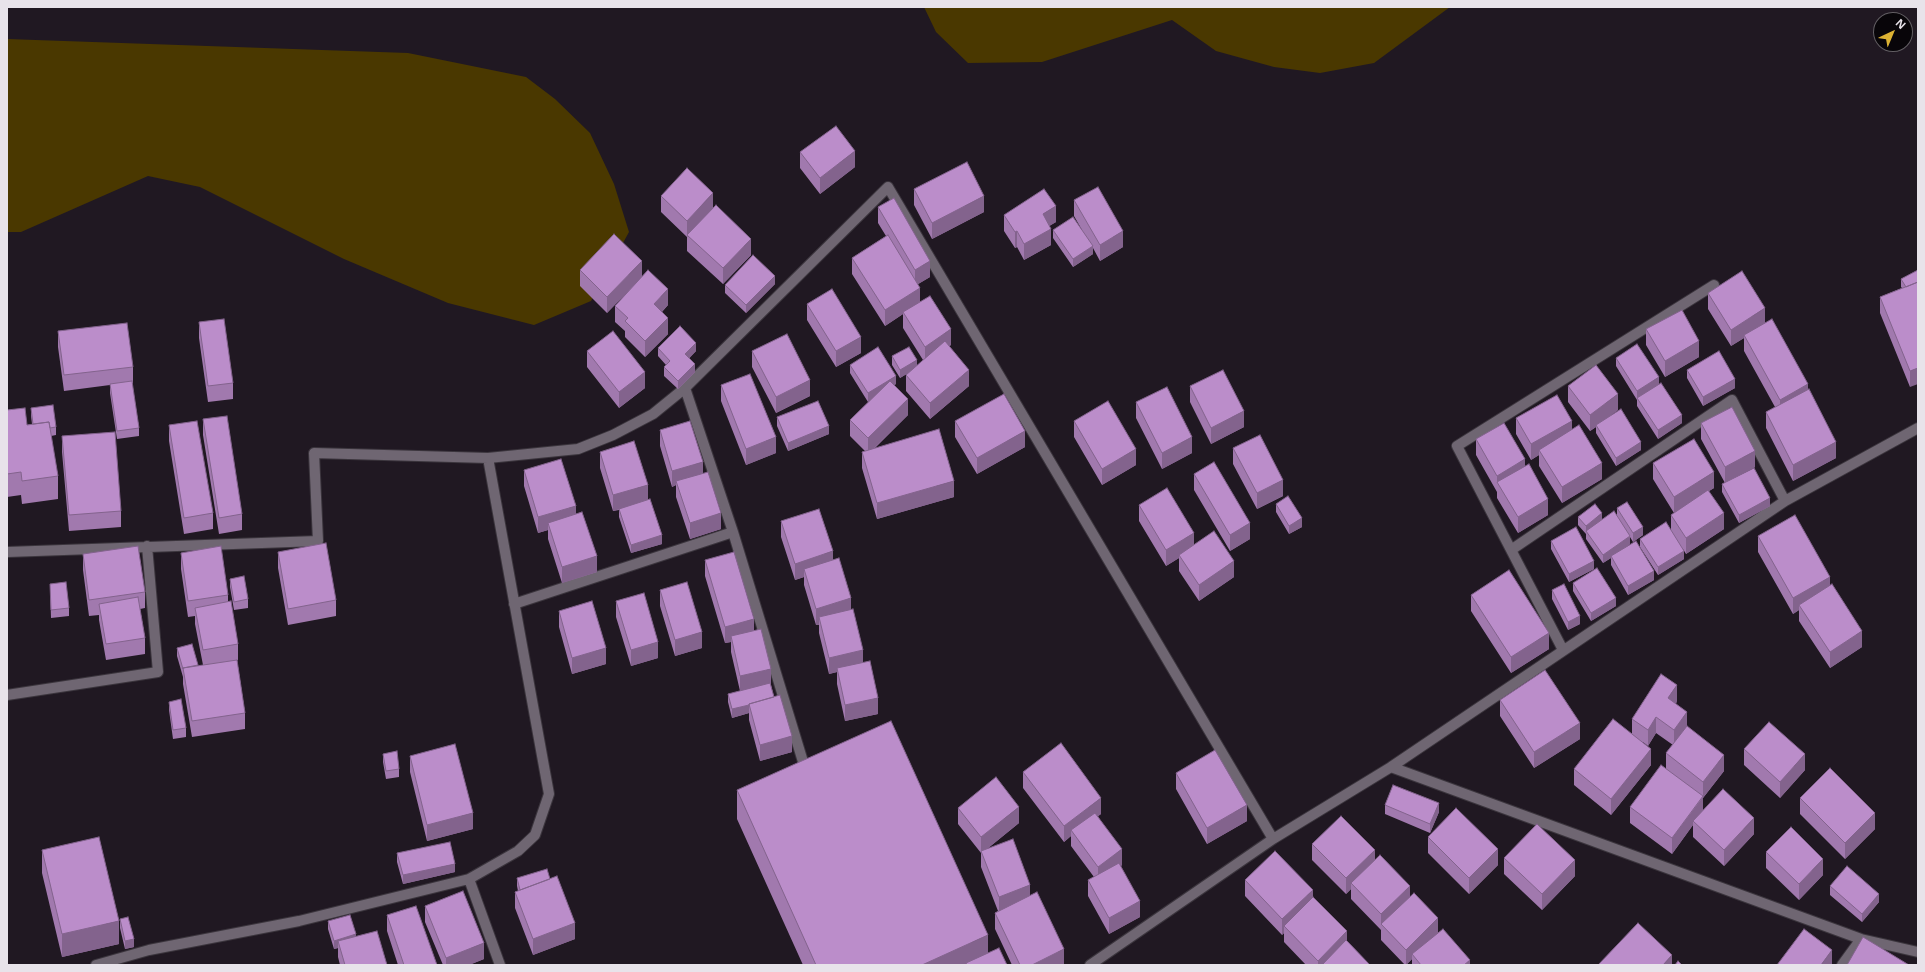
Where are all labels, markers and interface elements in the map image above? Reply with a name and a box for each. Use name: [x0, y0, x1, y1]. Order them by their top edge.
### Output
north arrow: [1873, 12, 1913, 52]
text: N: [1893, 15, 1909, 32]

